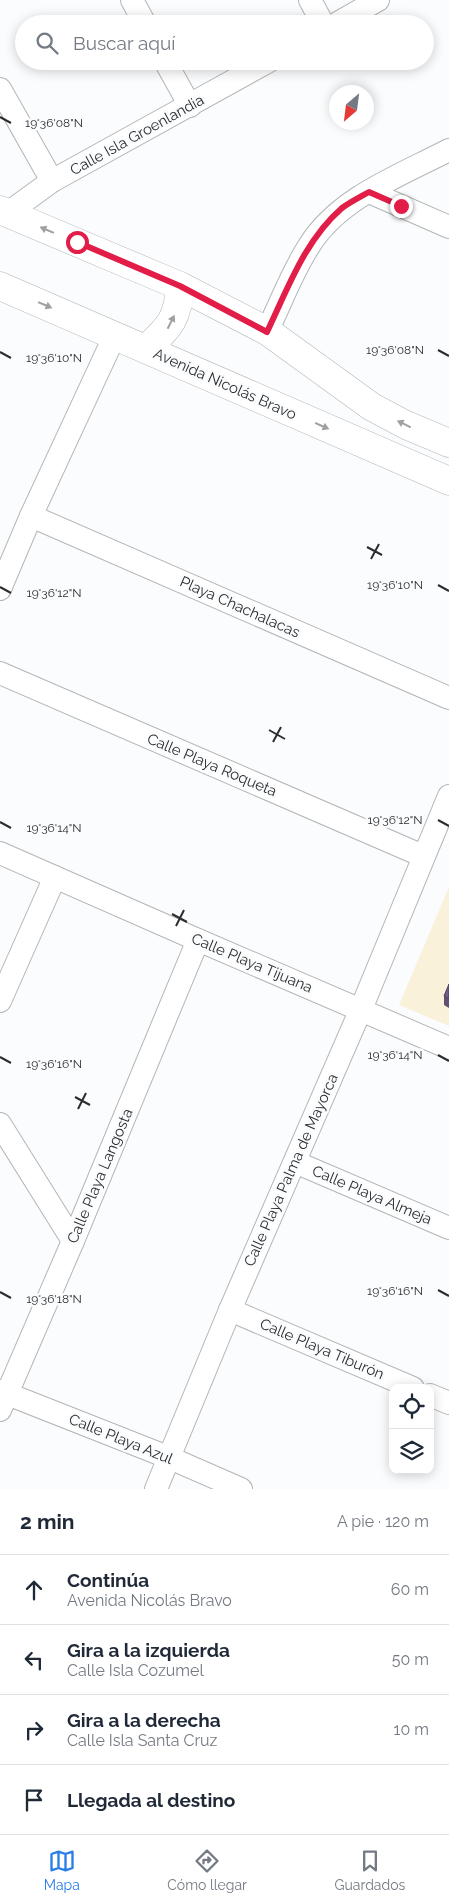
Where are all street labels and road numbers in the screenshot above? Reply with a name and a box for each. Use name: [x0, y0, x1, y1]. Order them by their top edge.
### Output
street label: Calle Isla Groenlandia: [67, 91, 207, 179]
street label: Avenida Nicolás Bravo: [151, 344, 299, 424]
street label: Playa Chachalacas: [177, 572, 303, 642]
street label: Calle Playa Roqueta: [144, 730, 280, 800]
street label: Calle Playa Tijuana: [189, 929, 315, 997]
street label: Calle Playa Palma de Mayorca: [240, 1071, 342, 1269]
street label: Calle Playa Langosta: [63, 1106, 137, 1246]
street label: Calle Playa Almeja: [309, 1162, 435, 1228]
street label: Calle Playa Tiburón: [257, 1315, 387, 1383]
street label: Calle Playa Azul: [66, 1410, 176, 1468]

